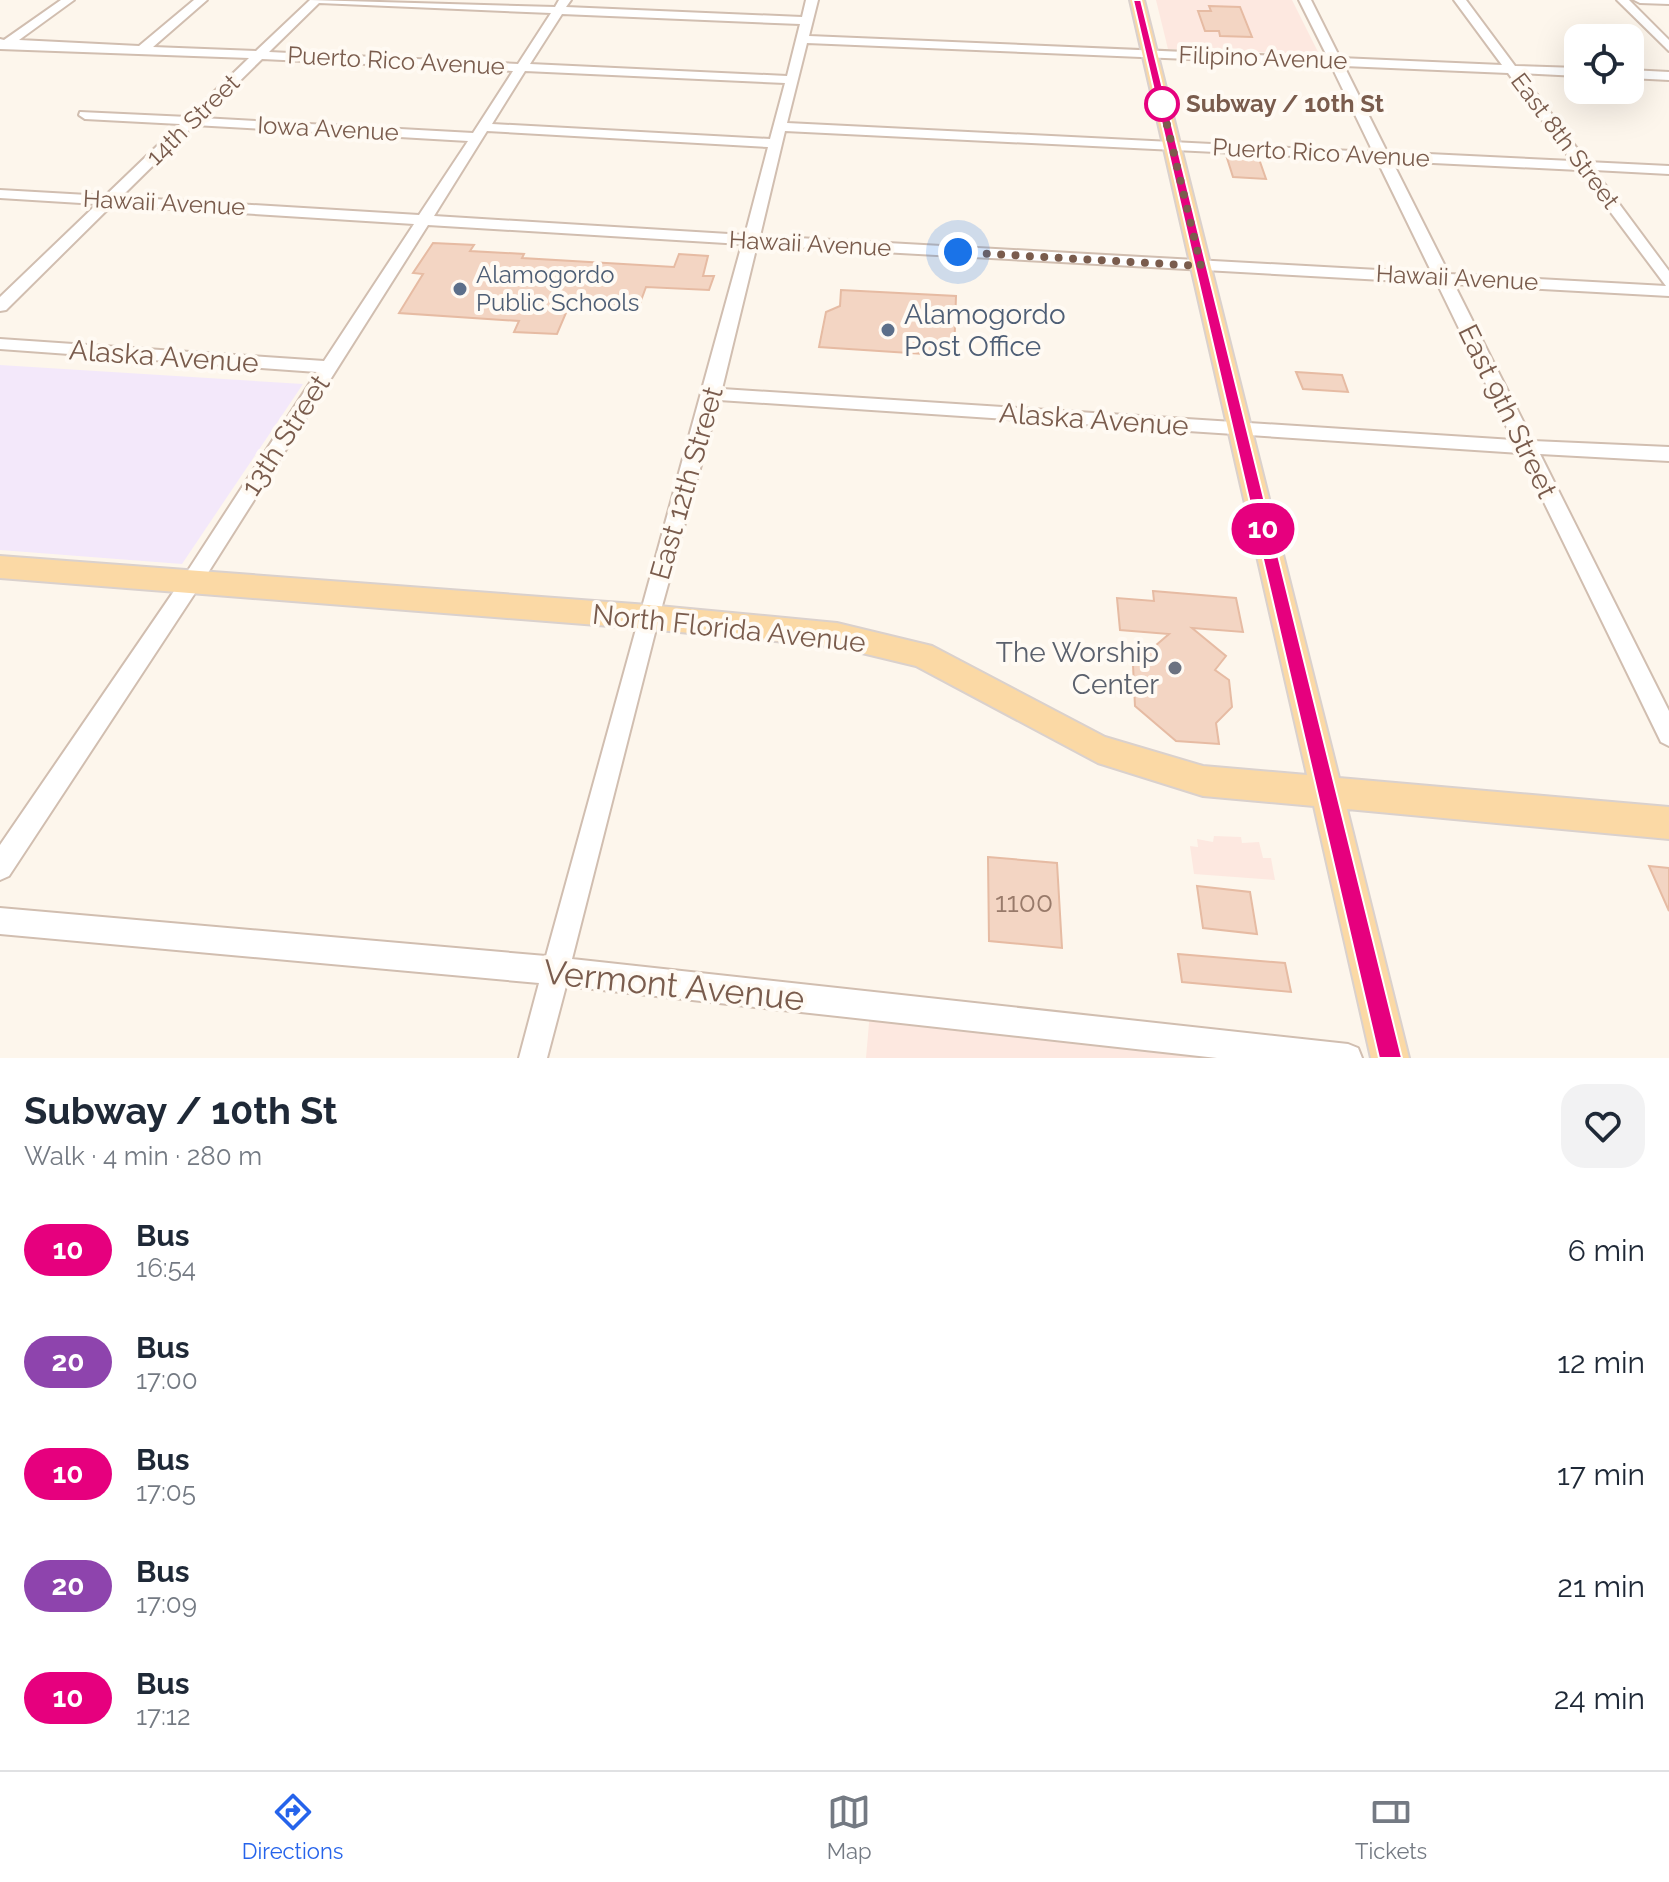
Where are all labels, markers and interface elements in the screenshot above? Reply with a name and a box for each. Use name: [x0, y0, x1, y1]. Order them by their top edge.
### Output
map controls: [1564, 24, 1644, 104]
button: locate: [1564, 24, 1644, 104]
street label: Puerto Rico Avenue: [287, 40, 505, 81]
street label: Filipino Avenue: [1178, 40, 1348, 75]
street label: East 8th Street: [1505, 67, 1626, 214]
street label: 14th Street: [140, 68, 245, 171]
marker: Subway / 10th St: [1145, 87, 1179, 121]
place label: Subway / 10th St: [1186, 89, 1384, 118]
street label: Iowa Avenue: [257, 110, 399, 147]
street label: Puerto Rico Avenue: [1212, 132, 1430, 173]
street label: Hawaii Avenue: [82, 184, 246, 221]
street label: Hawaii Avenue: [728, 225, 892, 262]
your location: [938, 232, 978, 272]
street label: Hawaii Avenue: [1375, 259, 1539, 296]
place label: Alamogordo Public Schools: [476, 260, 639, 317]
marker: Alamogordo Public Schools: [451, 280, 469, 298]
place label: Alamogordo Post Office: [904, 298, 1066, 363]
street label: East 9th Street: [1451, 319, 1564, 504]
marker: Alamogordo Post Office: [879, 321, 897, 339]
street label: Alaska Avenue: [68, 333, 260, 380]
street label: 13th Street: [234, 368, 337, 502]
street label: East 12th Street: [643, 382, 730, 583]
street label: Alaska Avenue: [998, 396, 1190, 443]
line badge: 10: [1227, 503, 1299, 555]
text: 10: [1247, 512, 1279, 545]
street label: North Florida Avenue: [591, 598, 867, 659]
place label: The Worship Center: [996, 636, 1159, 701]
marker: The Worship Center: [1166, 659, 1184, 677]
house number: 1100: [995, 886, 1053, 919]
street label: Vermont Avenue: [542, 951, 806, 1019]
button: heart: [1561, 1084, 1645, 1168]
text: Subway / 10th St: [24, 1088, 337, 1133]
text: Walk · 4 min · 280 m: [24, 1141, 262, 1171]
text: Bus: [136, 1218, 190, 1253]
text: 10: [52, 1233, 84, 1266]
text: 6 min: [1568, 1233, 1645, 1268]
text: 16:54: [136, 1253, 196, 1283]
text: Bus: [136, 1330, 190, 1365]
text: 20: [52, 1345, 84, 1378]
text: 12 min: [1557, 1345, 1645, 1380]
text: 17:00: [136, 1365, 198, 1395]
text: Bus: [136, 1442, 190, 1477]
text: 10: [52, 1457, 84, 1490]
text: 17 min: [1557, 1457, 1645, 1492]
text: 17:05: [136, 1477, 196, 1507]
text: Bus: [136, 1554, 190, 1589]
text: 20: [52, 1569, 84, 1602]
text: 21 min: [1557, 1569, 1645, 1604]
text: 17:09: [136, 1589, 197, 1619]
text: Bus: [136, 1666, 190, 1701]
text: 10: [52, 1681, 84, 1714]
text: 24 min: [1554, 1681, 1645, 1716]
text: 17:12: [136, 1701, 190, 1731]
tab: Directions: [242, 1790, 343, 1864]
tab: Map: [827, 1790, 872, 1864]
tab: Tickets: [1355, 1790, 1427, 1864]

